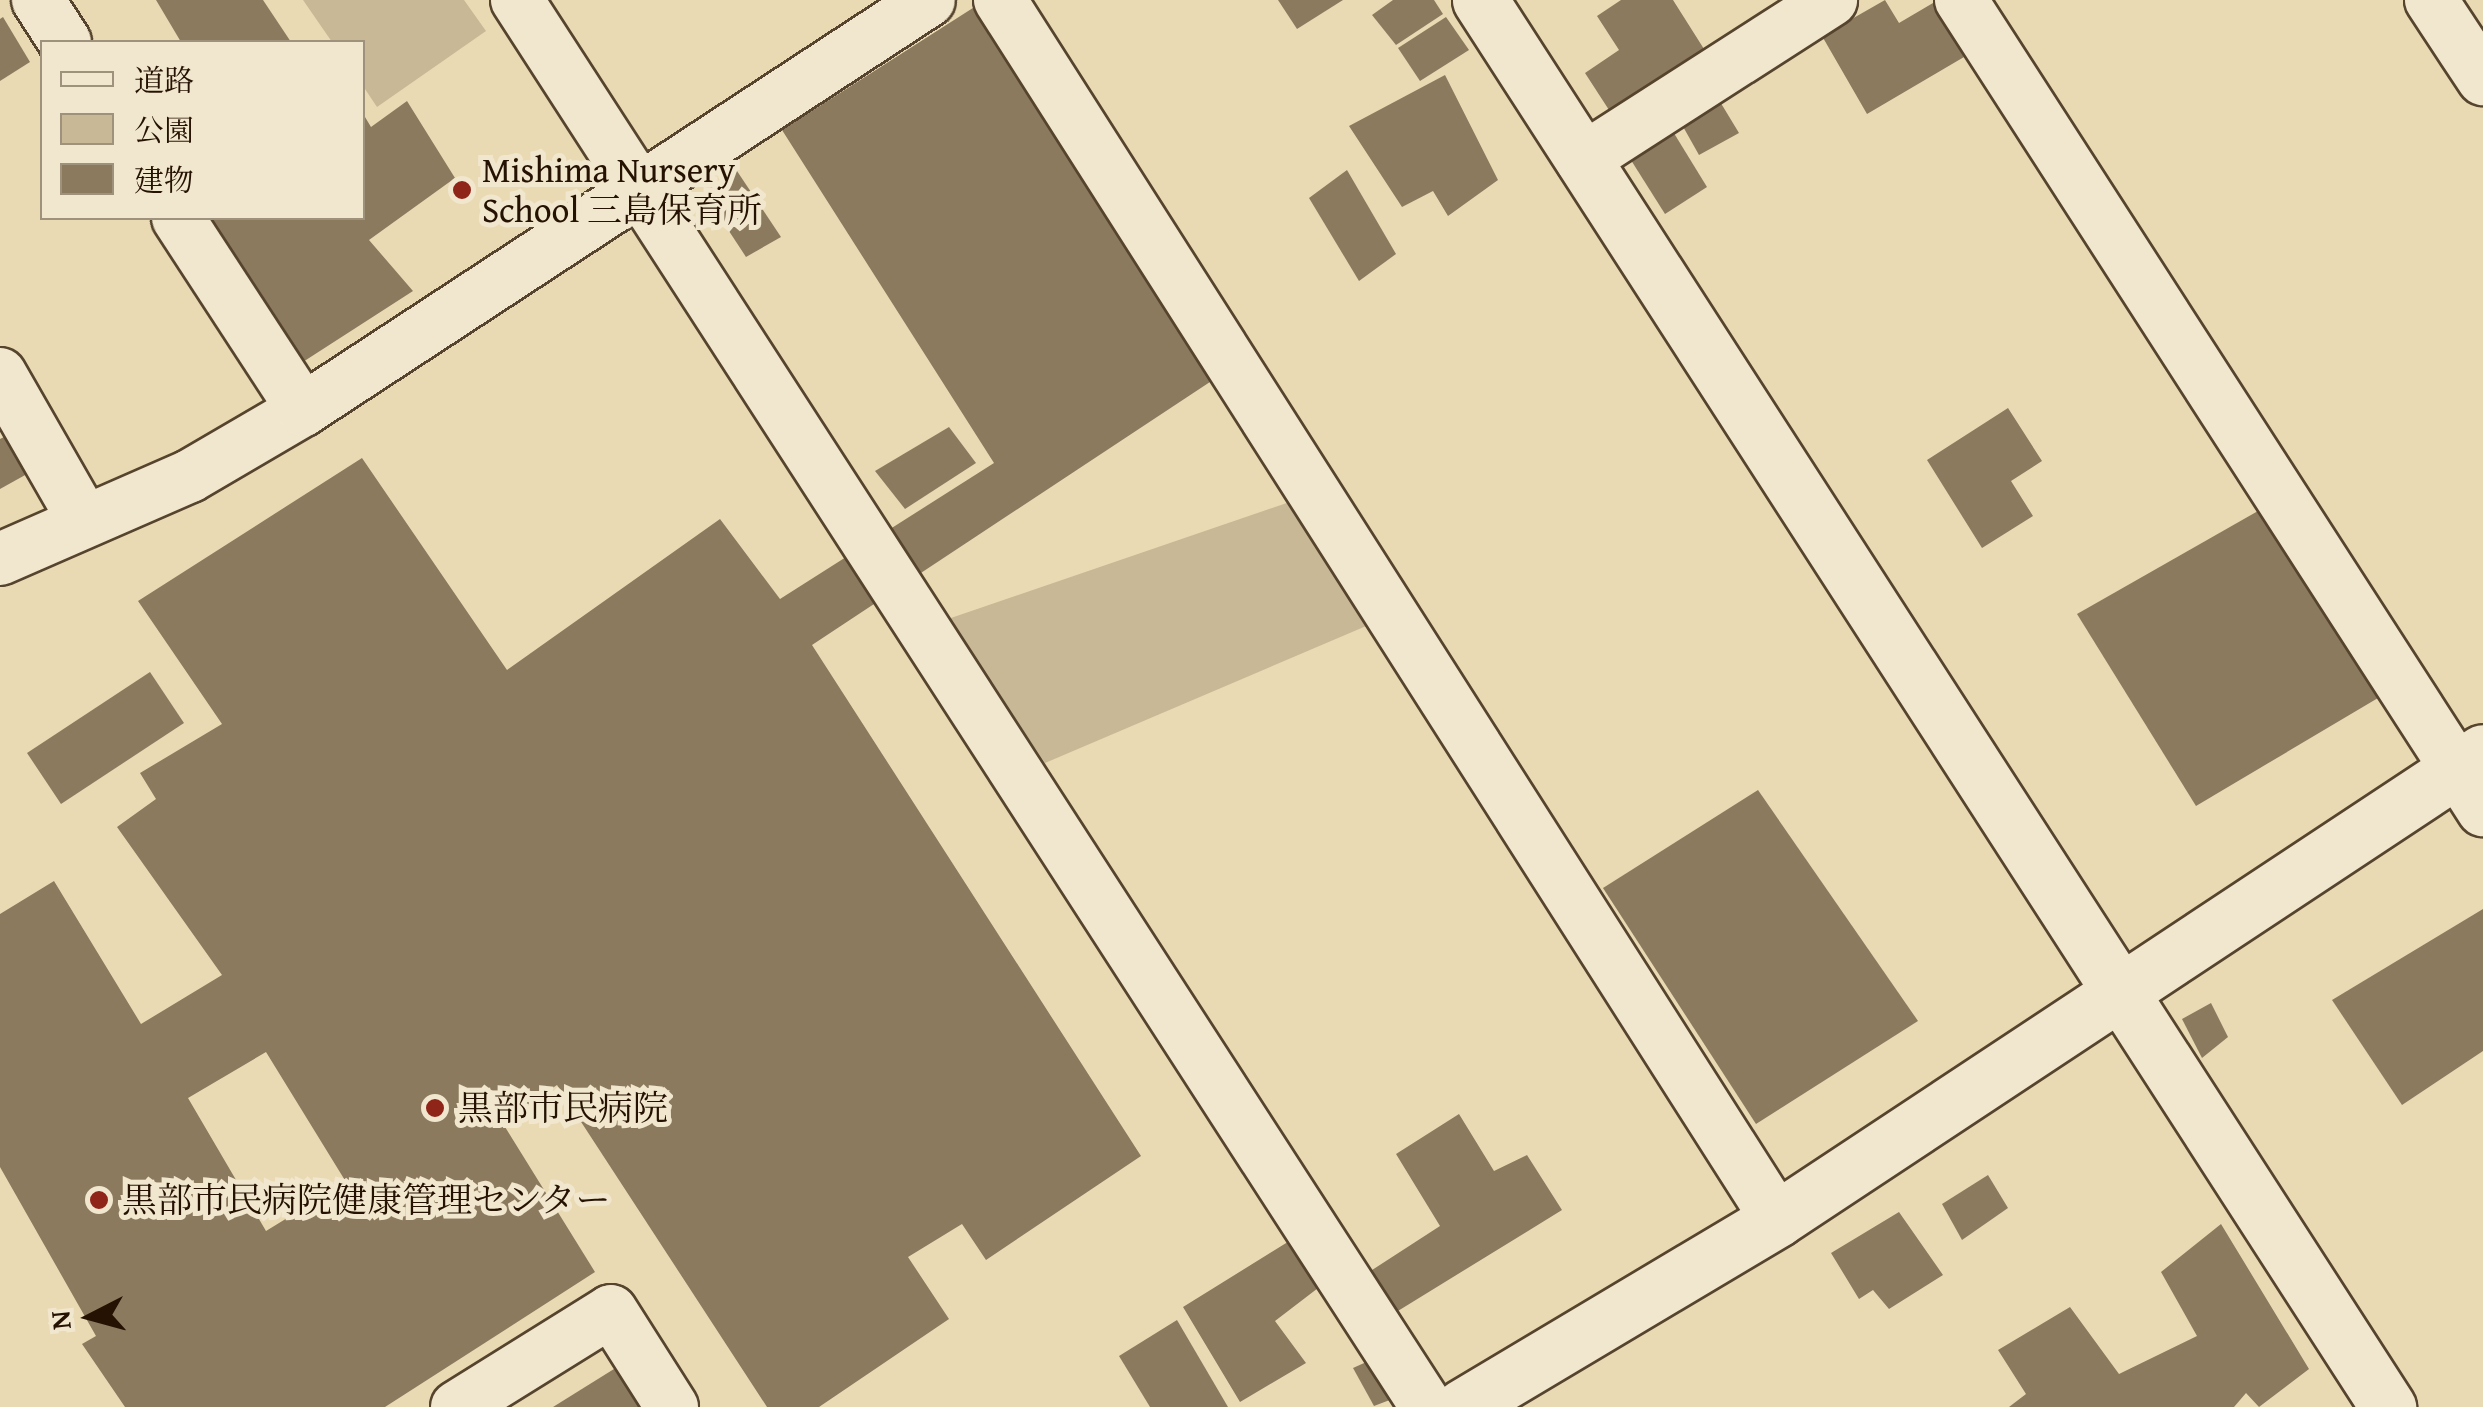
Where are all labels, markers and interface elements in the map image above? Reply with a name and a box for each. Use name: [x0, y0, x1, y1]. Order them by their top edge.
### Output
legend: [40, 40, 365, 220]
text: 道路: [134, 58, 194, 102]
text: 公園: [134, 108, 194, 152]
place label: Mishima Nursery School 三島保育所: [482, 149, 762, 231]
text: 建物: [134, 158, 194, 202]
marker: Mishima Nursery School 三島保育所: [451, 179, 473, 201]
place label: 黒部市民病院: [458, 1087, 668, 1129]
marker: 黒部市民病院: [422, 1095, 448, 1121]
place label: 黒部市民病院健康管理センター: [122, 1179, 612, 1221]
marker: 黒部市民病院健康管理センター: [86, 1187, 112, 1213]
north arrow: [40, 1267, 140, 1367]
text: N: [38, 1309, 81, 1332]

